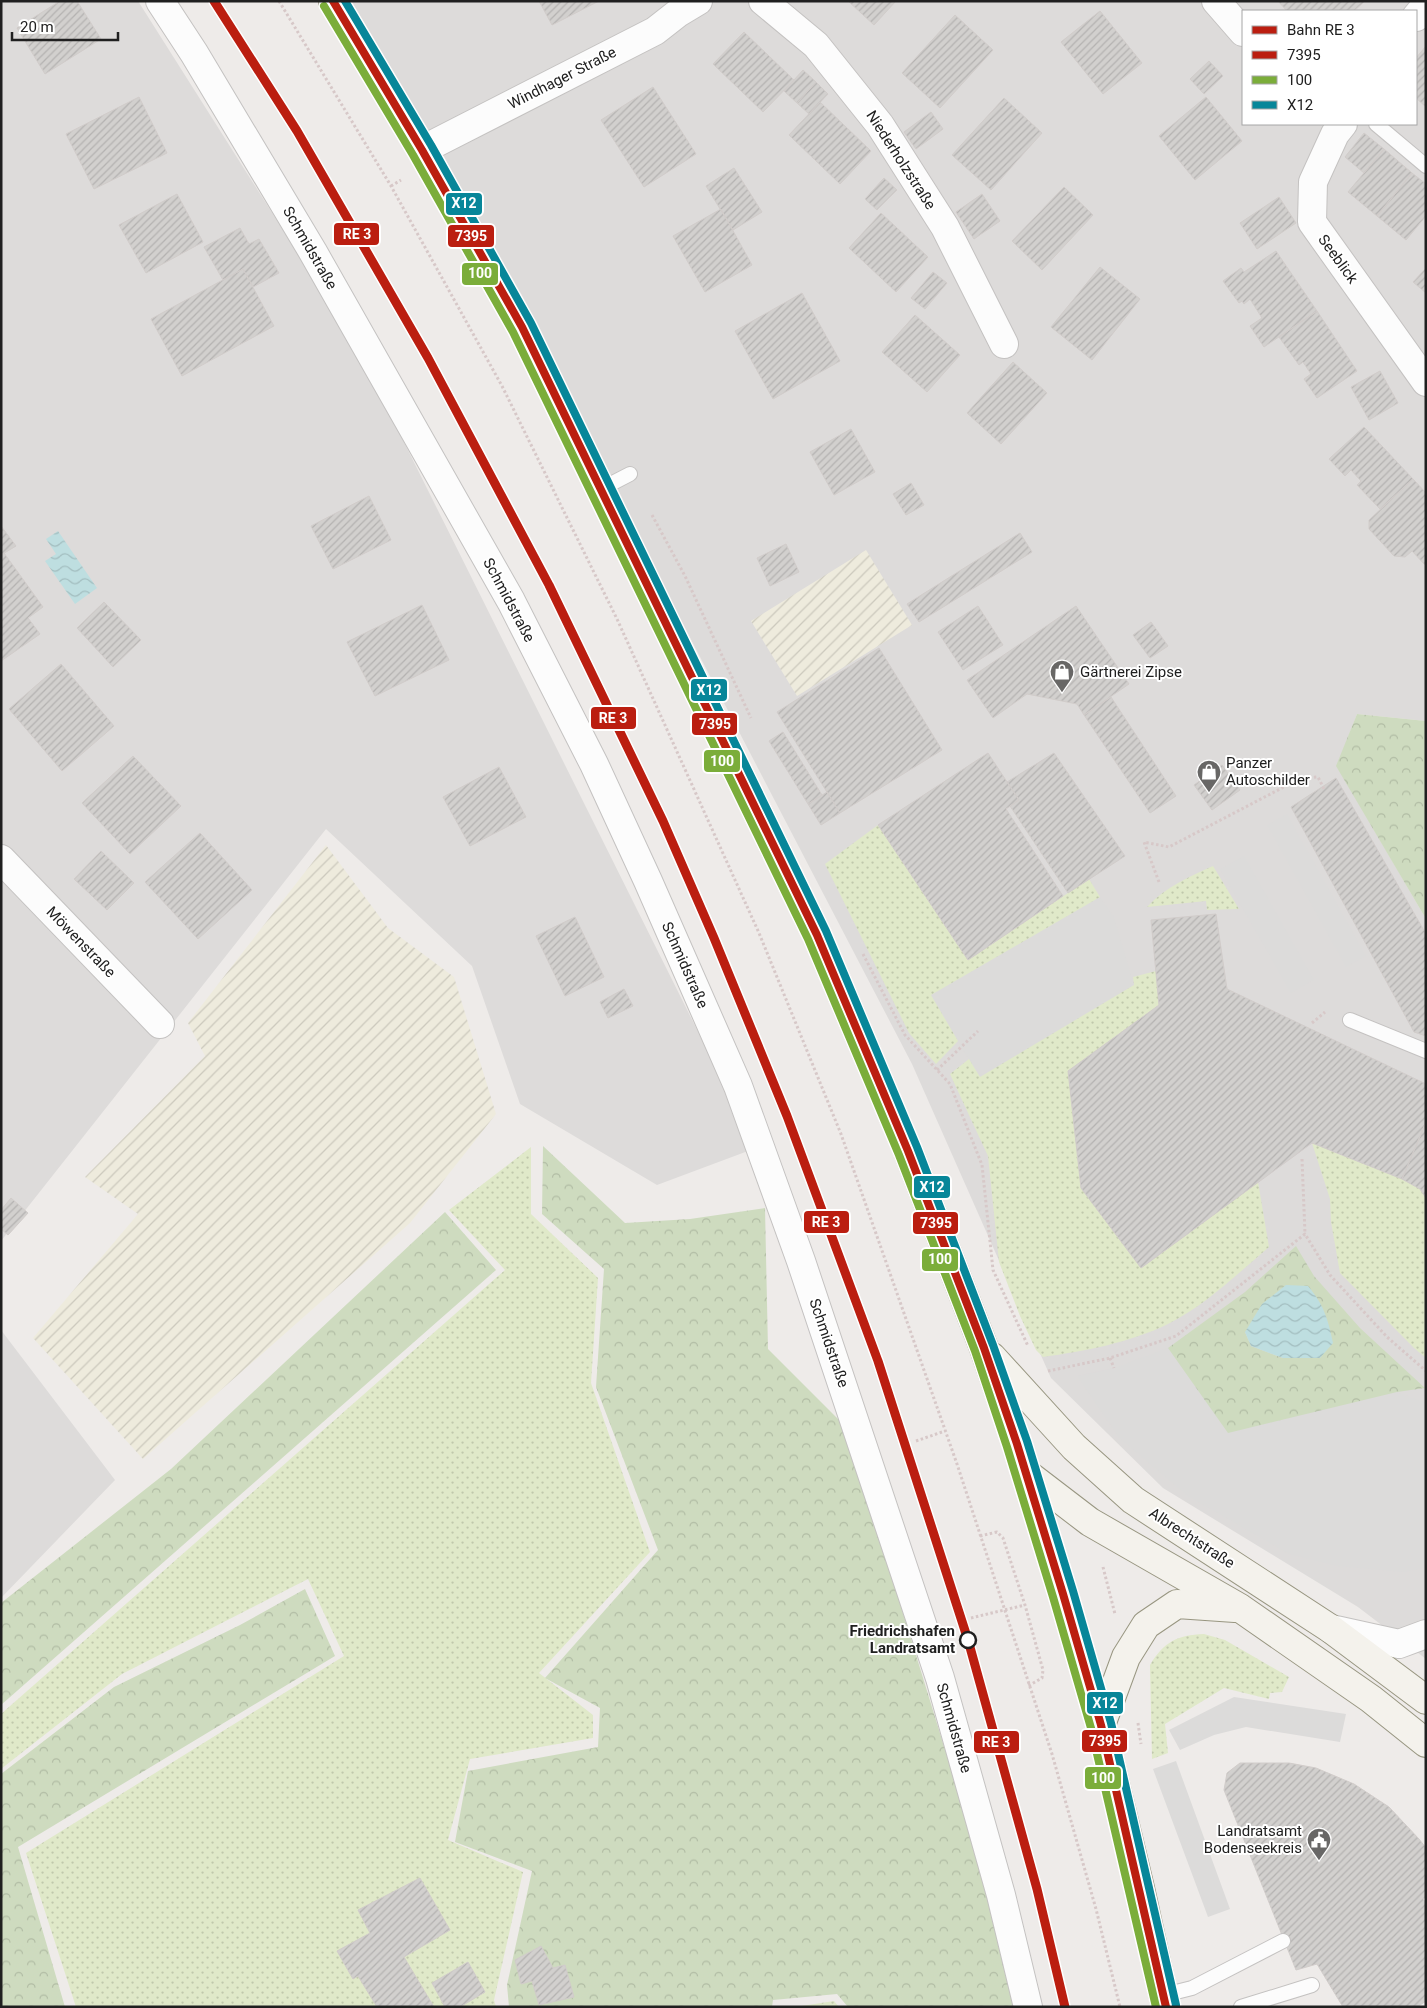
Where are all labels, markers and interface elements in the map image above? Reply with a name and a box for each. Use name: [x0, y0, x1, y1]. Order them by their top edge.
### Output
scale bar: [12, 10, 119, 42]
legend: [1242, 10, 1417, 125]
text: 20 m: [20, 18, 54, 36]
text: Bahn RE 3: [1287, 21, 1355, 39]
street label: Windhager Straße: [505, 43, 619, 113]
text: 7395: [1287, 46, 1321, 64]
text: 100: [1287, 71, 1312, 89]
text: X12: [1287, 96, 1313, 114]
street label: Niederholzstraße: [862, 107, 940, 213]
line badge: X12: [445, 192, 483, 216]
text: X12: [452, 195, 476, 211]
street label: Schmidstraße: [279, 203, 341, 293]
line badge: RE 3: [333, 222, 380, 246]
line badge: 7395: [447, 224, 495, 248]
text: RE 3: [343, 226, 371, 242]
text: 7395: [455, 228, 487, 244]
street label: Seeblick: [1314, 231, 1362, 287]
line badge: 100: [461, 262, 499, 286]
text: 100: [468, 265, 492, 281]
street label: Schmidstraße: [479, 555, 539, 645]
shop icon: Gärtnerei Zipse: [1049, 659, 1075, 693]
place label: Gärtnerei Zipse: [1080, 663, 1182, 681]
line badge: X12: [690, 678, 728, 702]
text: X12: [697, 682, 721, 698]
line badge: RE 3: [590, 706, 637, 730]
text: RE 3: [599, 710, 627, 726]
line badge: 7395: [691, 712, 738, 736]
text: 7395: [699, 716, 731, 732]
line badge: 100: [703, 749, 741, 773]
text: 100: [710, 753, 734, 769]
place label: Panzer Autoschilder: [1226, 754, 1310, 789]
shop icon: Panzer Autoschilder: [1196, 759, 1222, 793]
street label: Möwenstraße: [43, 903, 119, 981]
street label: Schmidstraße: [658, 919, 712, 1011]
line badge: X12: [913, 1175, 951, 1199]
text: X12: [920, 1179, 944, 1195]
line badge: RE 3: [803, 1210, 850, 1234]
line badge: 7395: [912, 1211, 959, 1235]
text: RE 3: [812, 1214, 840, 1230]
text: 7395: [920, 1215, 952, 1231]
line badge: 100: [921, 1248, 959, 1272]
text: 100: [928, 1251, 952, 1267]
street label: Schmidstraße: [805, 1296, 853, 1390]
street label: Albrechtstraße: [1146, 1504, 1238, 1572]
place label: Friedrichshafen Landratsamt: [849, 1622, 955, 1657]
marker: Friedrichshafen Landratsamt: [959, 1631, 977, 1649]
street label: Schmidstraße: [933, 1681, 975, 1775]
line badge: X12: [1086, 1691, 1124, 1715]
text: X12: [1093, 1695, 1117, 1711]
line badge: 7395: [1081, 1729, 1128, 1753]
line badge: RE 3: [973, 1730, 1020, 1754]
text: 7395: [1089, 1733, 1121, 1749]
text: RE 3: [982, 1734, 1010, 1750]
line badge: 100: [1084, 1766, 1122, 1790]
text: 100: [1091, 1770, 1115, 1786]
place label: Landratsamt Bodenseekreis: [1204, 1822, 1302, 1857]
public building icon: Landratsamt Bodenseekreis: [1306, 1827, 1332, 1861]

